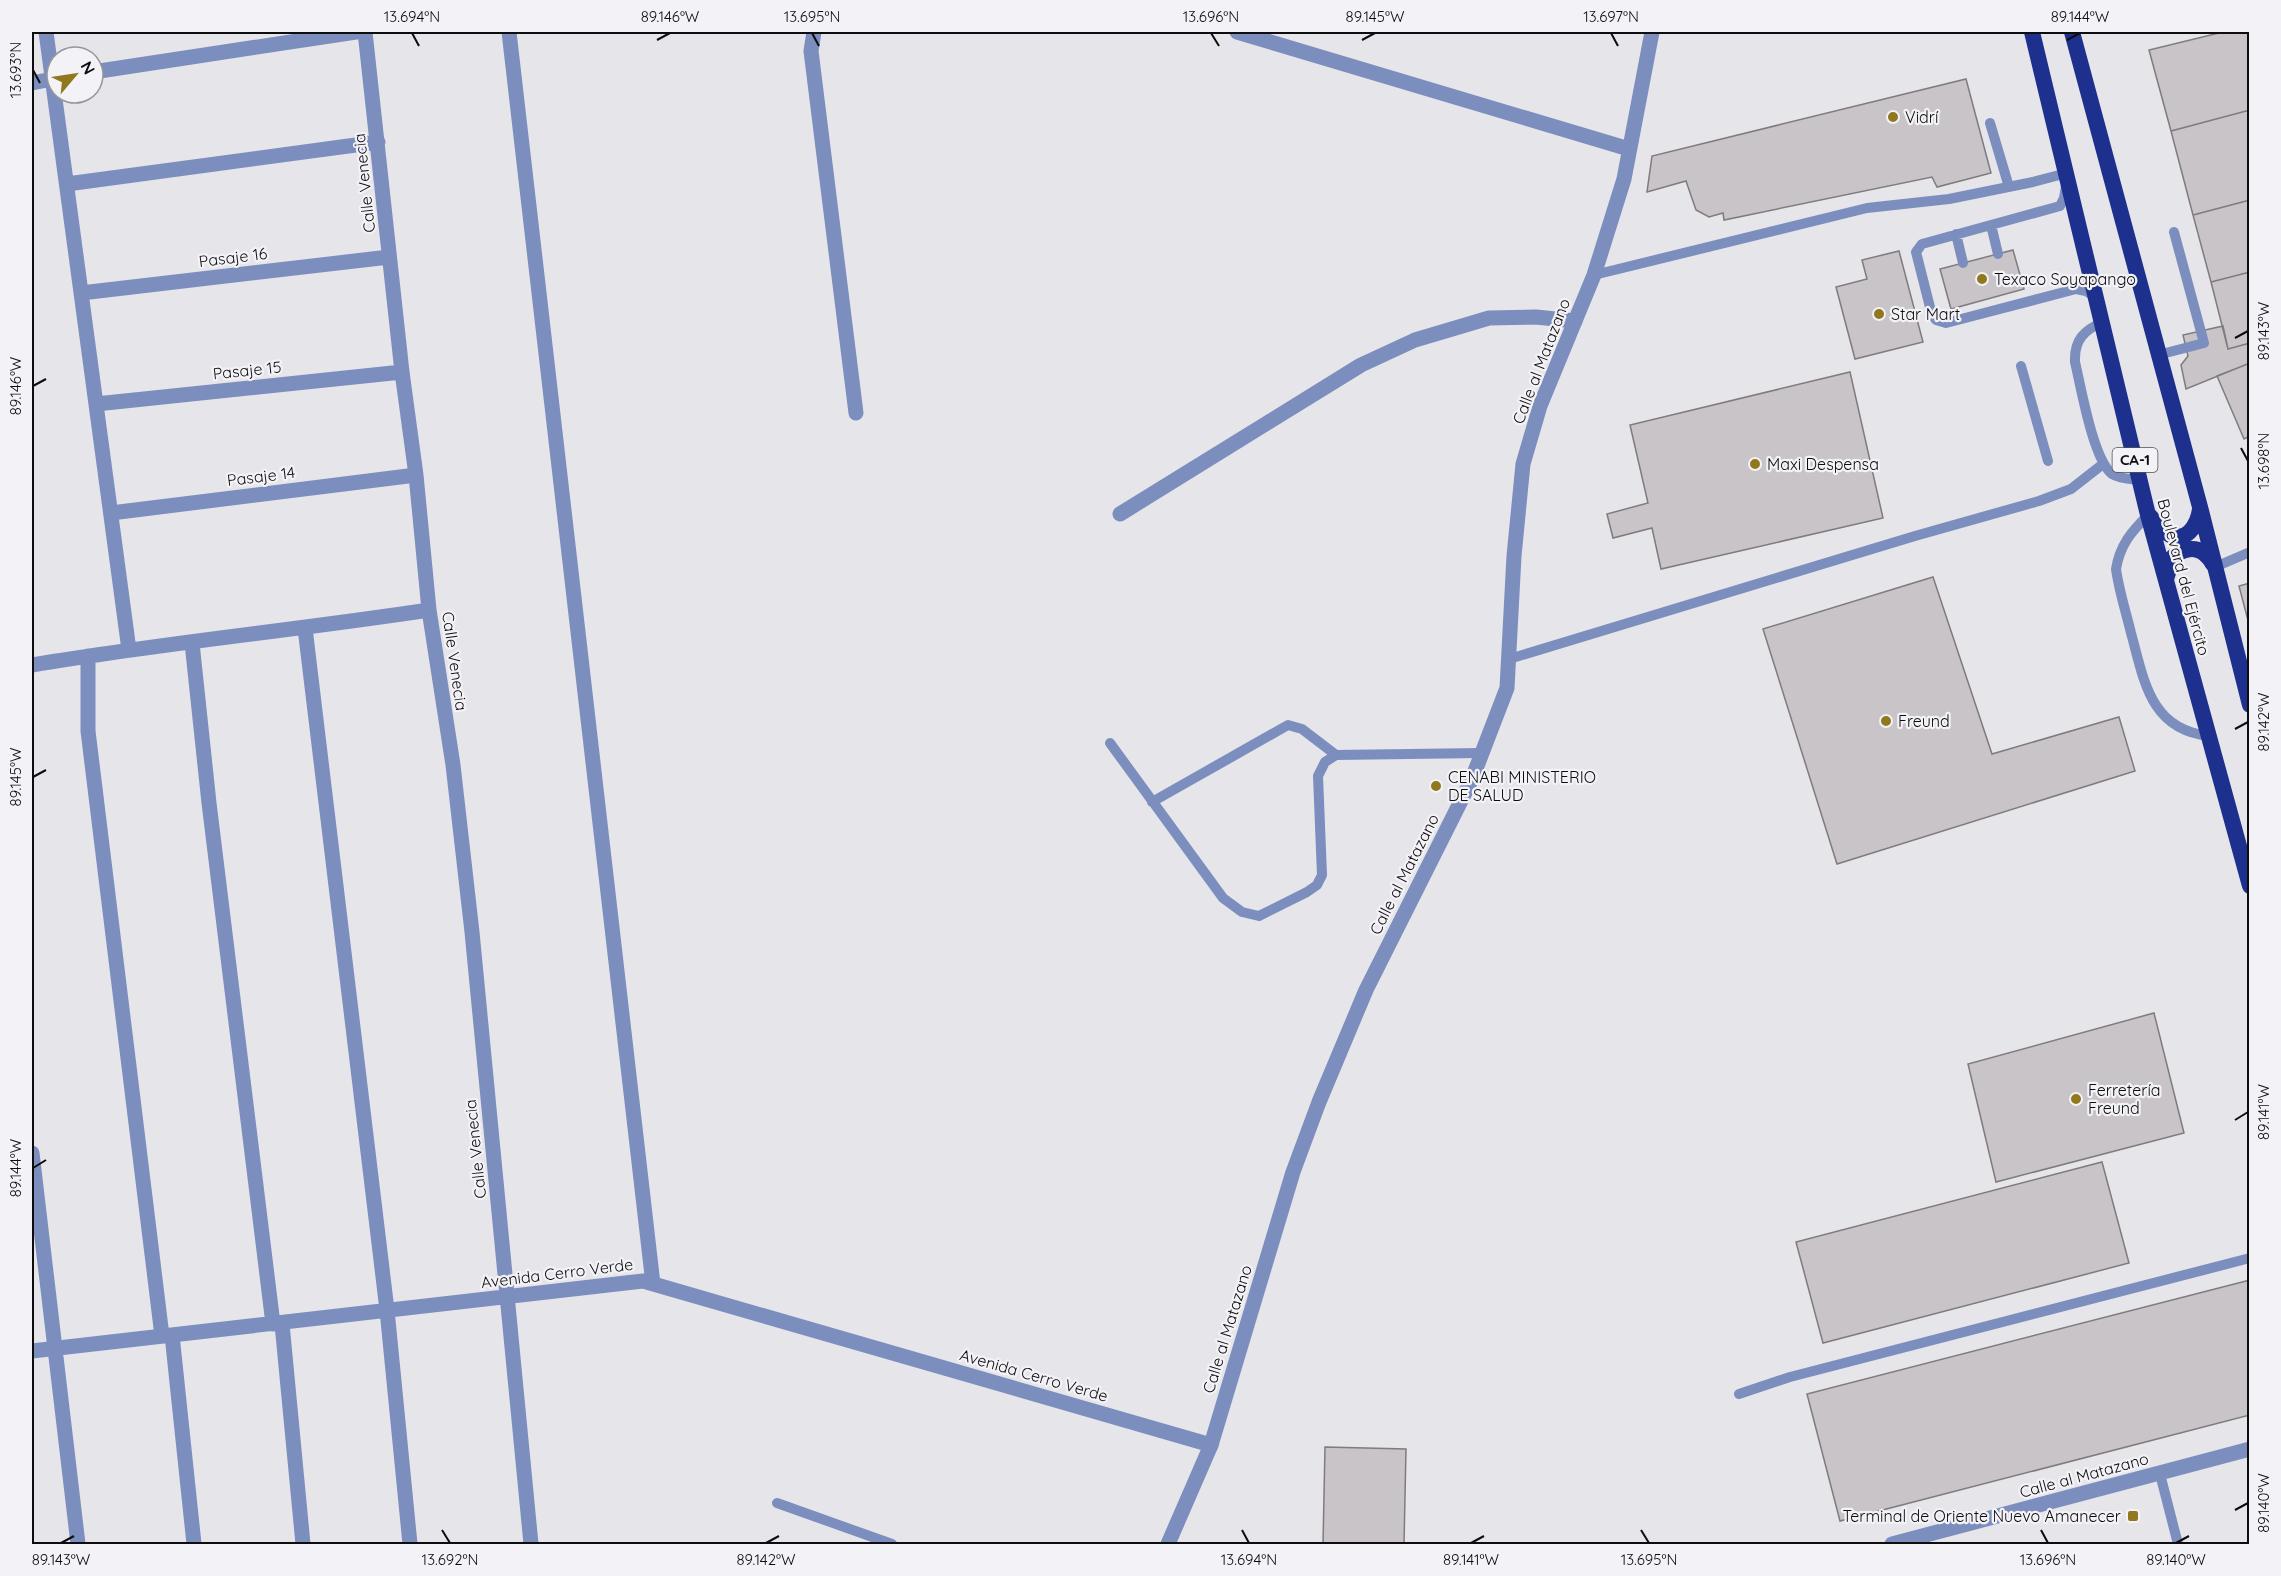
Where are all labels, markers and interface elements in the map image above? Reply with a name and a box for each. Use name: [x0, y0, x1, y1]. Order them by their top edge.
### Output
text: 13.694°N: [384, 7, 440, 26]
text: 89.146°W: [641, 7, 700, 26]
text: 13.695°N: [784, 7, 840, 26]
text: 13.696°N: [1183, 7, 1239, 26]
text: 89.145°W: [1346, 7, 1405, 26]
text: 13.697°N: [1583, 7, 1639, 26]
text: 89.144°W: [2051, 7, 2110, 26]
text: 13.693°N: [6, 42, 25, 98]
north arrow: [45, 45, 105, 105]
text: N: [77, 58, 100, 78]
place label: Vidrí: [1905, 107, 1939, 127]
marker: Vidrí: [1886, 110, 1900, 124]
street label: Calle Venecia: [349, 132, 379, 234]
street label: Pasaje 16: [198, 243, 269, 271]
place label: Texaco Soyapango: [1994, 269, 2136, 289]
marker: Texaco Soyapango: [1975, 272, 1989, 286]
street label: Calle al Matazano: [1508, 295, 1574, 427]
text: 89.143°W: [2254, 301, 2273, 360]
place label: Star Mart: [1891, 304, 1960, 324]
marker: Star Mart: [1872, 307, 1886, 321]
text: 89.146°W: [6, 356, 25, 415]
street label: Pasaje 15: [212, 356, 282, 384]
text: 13.698°N: [2254, 433, 2273, 489]
road number: CA-1: [2112, 448, 2158, 472]
place label: Maxi Despensa: [1767, 454, 1879, 474]
marker: Maxi Despensa: [1748, 457, 1762, 471]
street label: Pasaje 14: [226, 462, 296, 490]
street label: Boulevard del Ejército: [2153, 496, 2215, 658]
street label: Calle Venecia: [438, 610, 472, 712]
text: 89.142°W: [2254, 692, 2273, 751]
place label: Freund: [1898, 711, 1950, 731]
marker: Freund: [1879, 714, 1893, 728]
text: 89.145°W: [6, 747, 25, 806]
place label: CENABI MINISTERIO DE SALUD: [1448, 767, 1596, 805]
marker: CENABI MINISTERIO DE SALUD: [1429, 779, 1443, 793]
street label: Calle al Matazano: [1365, 810, 1443, 938]
place label: Ferretería Freund: [2088, 1080, 2161, 1118]
text: 89.141°W: [2254, 1083, 2273, 1140]
marker: Ferretería Freund: [2069, 1092, 2083, 1106]
street label: Calle Venecia: [460, 1098, 490, 1200]
text: 89.144°W: [6, 1138, 25, 1197]
street label: Avenida Cerro Verde: [480, 1254, 634, 1292]
street label: Calle al Matazano: [1198, 1263, 1256, 1395]
street label: Avenida Cerro Verde: [958, 1344, 1110, 1406]
street label: Calle al Matazano: [2017, 1448, 2151, 1502]
text: 89.140°W: [2254, 1473, 2273, 1533]
place label: Terminal de Oriente Nuevo Amanecer: [1843, 1506, 2121, 1526]
marker: Terminal de Oriente Nuevo Amanecer: [2126, 1509, 2140, 1523]
text: 89.143°W: [32, 1550, 91, 1569]
text: 13.692°N: [422, 1550, 478, 1569]
text: 89.142°W: [737, 1550, 796, 1569]
text: 13.694°N: [1221, 1550, 1277, 1569]
text: 89.141°W: [1443, 1550, 1500, 1569]
text: 13.695°N: [1621, 1550, 1677, 1569]
text: 13.696°N: [2020, 1550, 2076, 1569]
text: 89.140°W: [2146, 1550, 2206, 1569]

